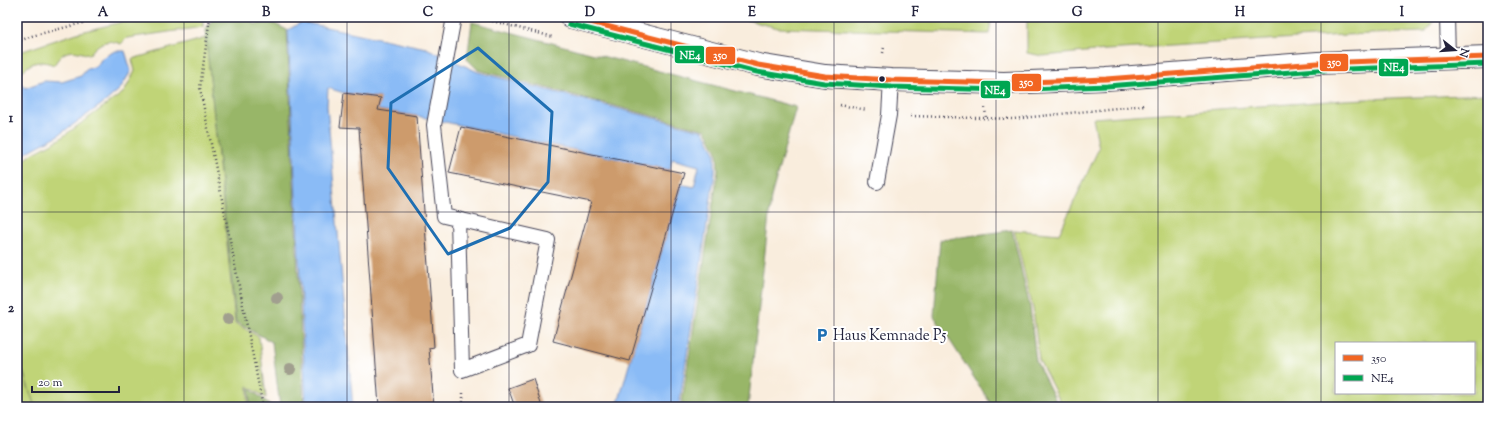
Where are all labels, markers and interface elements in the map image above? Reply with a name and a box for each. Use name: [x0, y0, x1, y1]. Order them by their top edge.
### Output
text: A: [98, 4, 109, 22]
text: B: [262, 4, 271, 22]
text: C: [423, 4, 433, 22]
text: D: [585, 4, 595, 22]
text: E: [748, 4, 756, 22]
text: F: [911, 4, 919, 22]
text: G: [1072, 4, 1083, 22]
text: H: [1235, 4, 1246, 22]
text: I: [1400, 4, 1405, 22]
north arrow: [1435, 30, 1475, 70]
line badge: NE4: [674, 45, 705, 64]
text: N: [1455, 45, 1473, 59]
line badge: 350: [705, 46, 736, 65]
text: NE4: [679, 48, 701, 64]
text: 350: [713, 48, 727, 64]
line badge: 350: [1319, 53, 1349, 72]
text: 350: [1327, 55, 1341, 71]
line badge: NE4: [1378, 58, 1409, 77]
text: NE4: [1383, 60, 1405, 76]
line badge: 350: [1011, 73, 1042, 92]
unlabelled marker: [877, 74, 887, 84]
text: 350: [1019, 75, 1033, 91]
line badge: NE4: [980, 80, 1011, 99]
text: NE4: [984, 83, 1006, 99]
text: 1: [9, 110, 14, 128]
text: 2: [8, 300, 15, 318]
place label: Haus Kemnade P5: [833, 326, 946, 347]
parking icon: Haus Kemnade P5: [814, 327, 830, 343]
legend: [1335, 342, 1475, 394]
text: 350: [1371, 350, 1386, 368]
scale bar: [32, 368, 119, 394]
text: NE4: [1371, 370, 1394, 388]
text: 20 m: [38, 374, 63, 392]

